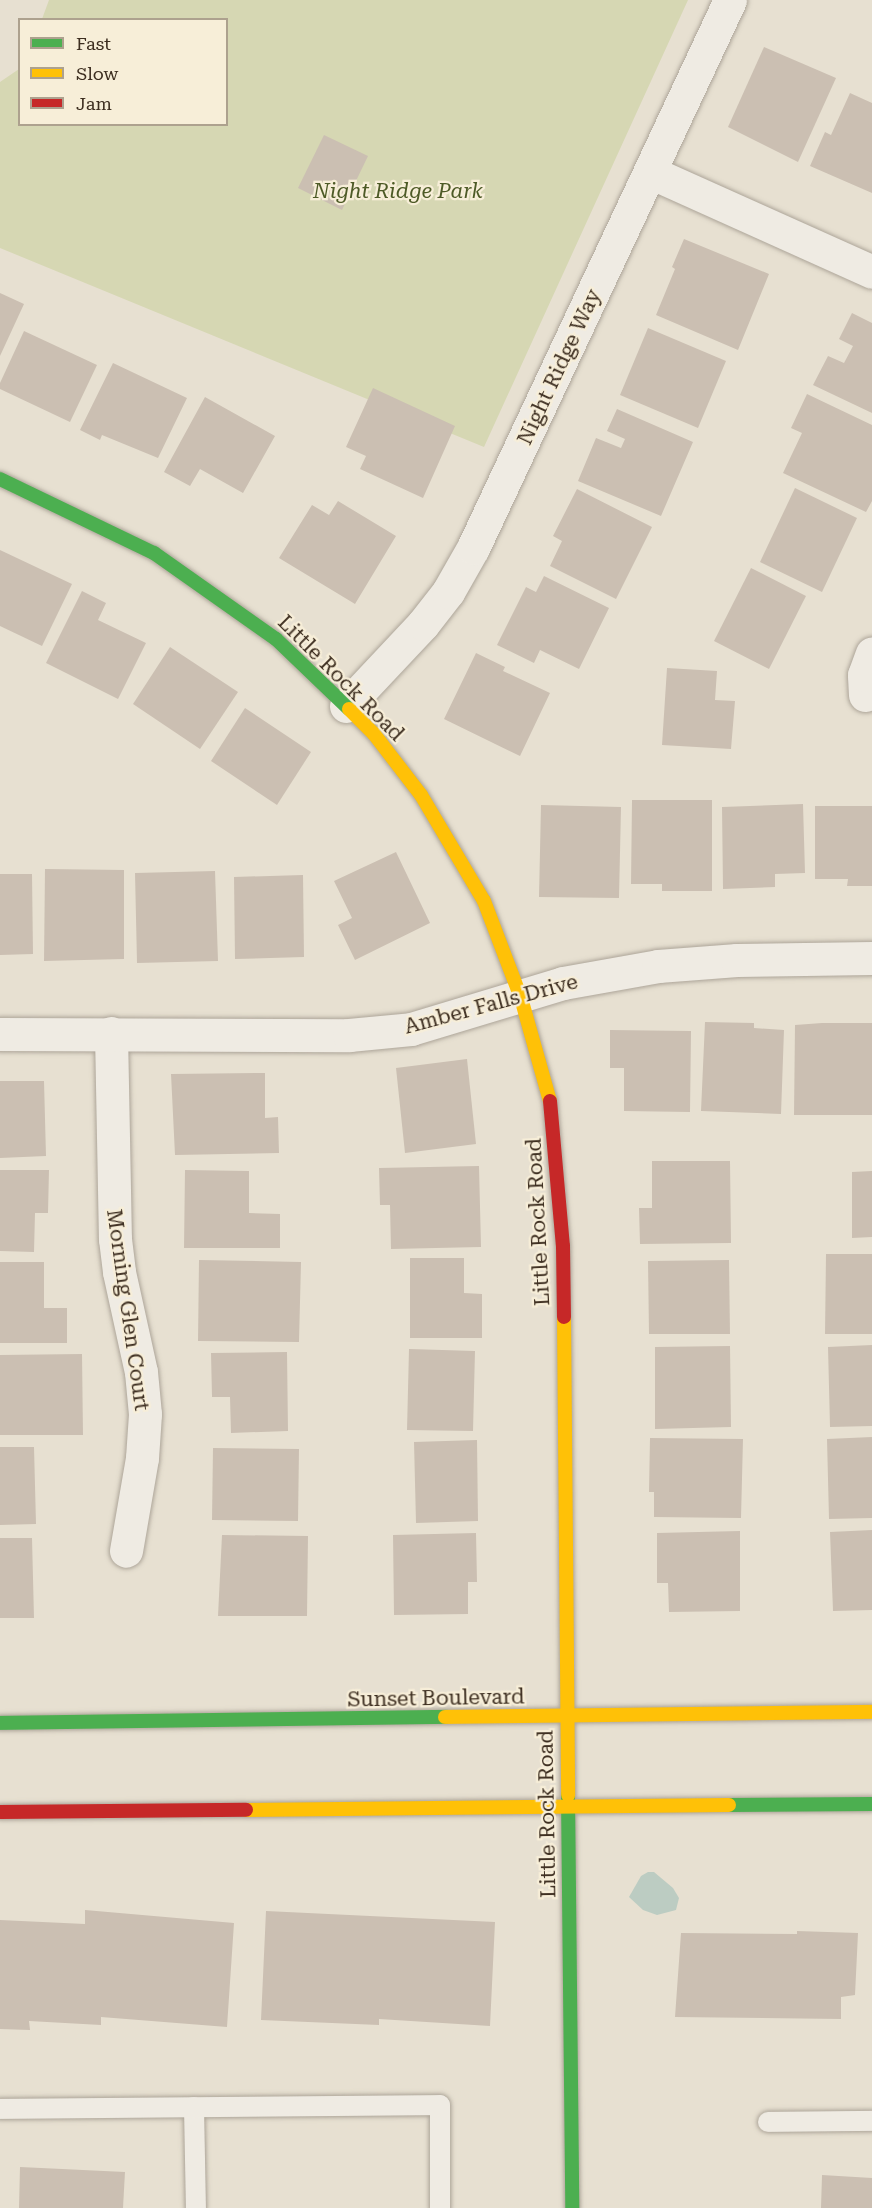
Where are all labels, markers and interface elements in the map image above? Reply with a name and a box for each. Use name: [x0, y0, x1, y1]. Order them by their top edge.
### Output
legend: [18, 18, 228, 126]
text: Fast: [76, 33, 111, 54]
text: Slow: [76, 63, 118, 84]
text: Jam: [76, 93, 112, 114]
park label: Night Ridge Park: [313, 178, 483, 204]
street label: Night Ridge Way: [512, 285, 606, 449]
street label: Little Rock Road: [273, 610, 409, 746]
street label: Amber Falls Drive: [401, 969, 581, 1039]
street label: Little Rock Road: [521, 1137, 555, 1307]
street label: Morning Glen Court: [101, 1208, 155, 1412]
street label: Sunset Boulevard: [347, 1684, 525, 1712]
street label: Little Rock Road: [533, 1730, 561, 1898]

